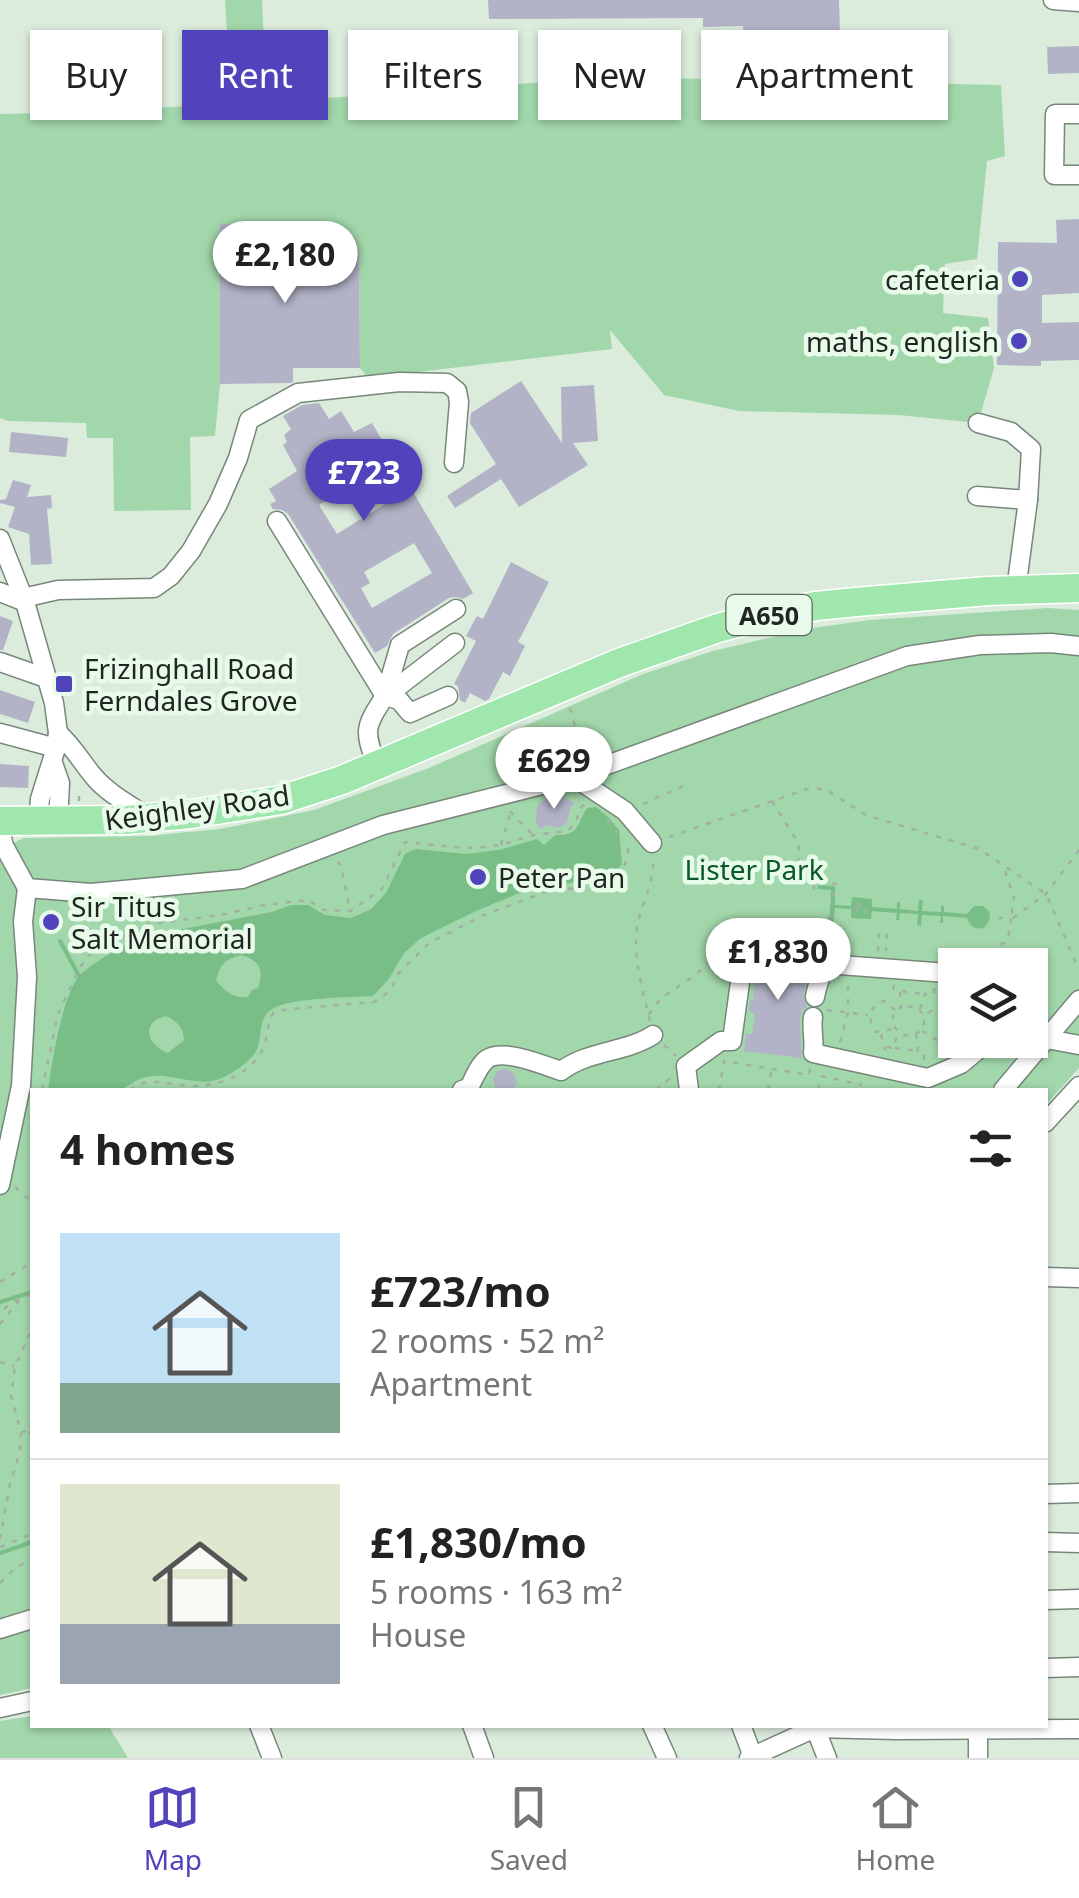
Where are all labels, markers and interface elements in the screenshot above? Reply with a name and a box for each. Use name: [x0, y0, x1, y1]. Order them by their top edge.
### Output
chip: Buy: [30, 30, 162, 120]
chip: Rent: [182, 30, 328, 120]
chip: Filters: [348, 30, 518, 120]
chip: New: [538, 30, 681, 120]
chip: Apartment: [701, 30, 948, 120]
pin: £2,180: [204, 221, 366, 306]
text: £2,180: [235, 232, 335, 275]
place label: cafeteria: [885, 260, 1000, 298]
marker: cafeteria: [1009, 268, 1031, 290]
place label: maths, english: [806, 322, 999, 360]
marker: maths, english: [1008, 330, 1030, 352]
pin: £723: [305, 439, 423, 524]
text: £723: [327, 450, 401, 493]
road number: A650: [726, 595, 812, 635]
place label: Frizinghall Road Ferndales Grove: [84, 649, 298, 719]
marker: Frizinghall Road Ferndales Grove: [53, 673, 75, 695]
pin: £629: [495, 727, 613, 812]
text: £629: [517, 738, 591, 781]
street label: Keighley Road: [102, 775, 292, 839]
park label: Lister Park: [684, 850, 824, 888]
place label: Peter Pan: [498, 858, 625, 896]
marker: Peter Pan: [467, 866, 489, 888]
place label: Sir Titus Salt Memorial: [71, 887, 253, 957]
marker: Sir Titus Salt Memorial: [40, 911, 62, 933]
pin: £1,830: [697, 918, 859, 1003]
text: £1,830: [728, 929, 828, 972]
map controls: [938, 948, 1048, 1058]
button: layers: [938, 948, 1048, 1058]
text: 4 homes: [60, 1120, 236, 1177]
icon: filters: [963, 1121, 1018, 1176]
text: £723/mo: [370, 1262, 551, 1319]
icon: home: [140, 1273, 260, 1393]
text: 2 rooms · 52 m²: [370, 1319, 604, 1362]
text: Apartment: [370, 1362, 532, 1405]
text: £1,830/mo: [370, 1513, 587, 1570]
icon: home: [140, 1524, 260, 1644]
text: 5 rooms · 163 m²: [370, 1570, 623, 1613]
text: House: [370, 1613, 466, 1656]
tab: Map: [144, 1780, 202, 1878]
tab: Saved: [490, 1780, 568, 1878]
tab: Home: [856, 1780, 935, 1878]

